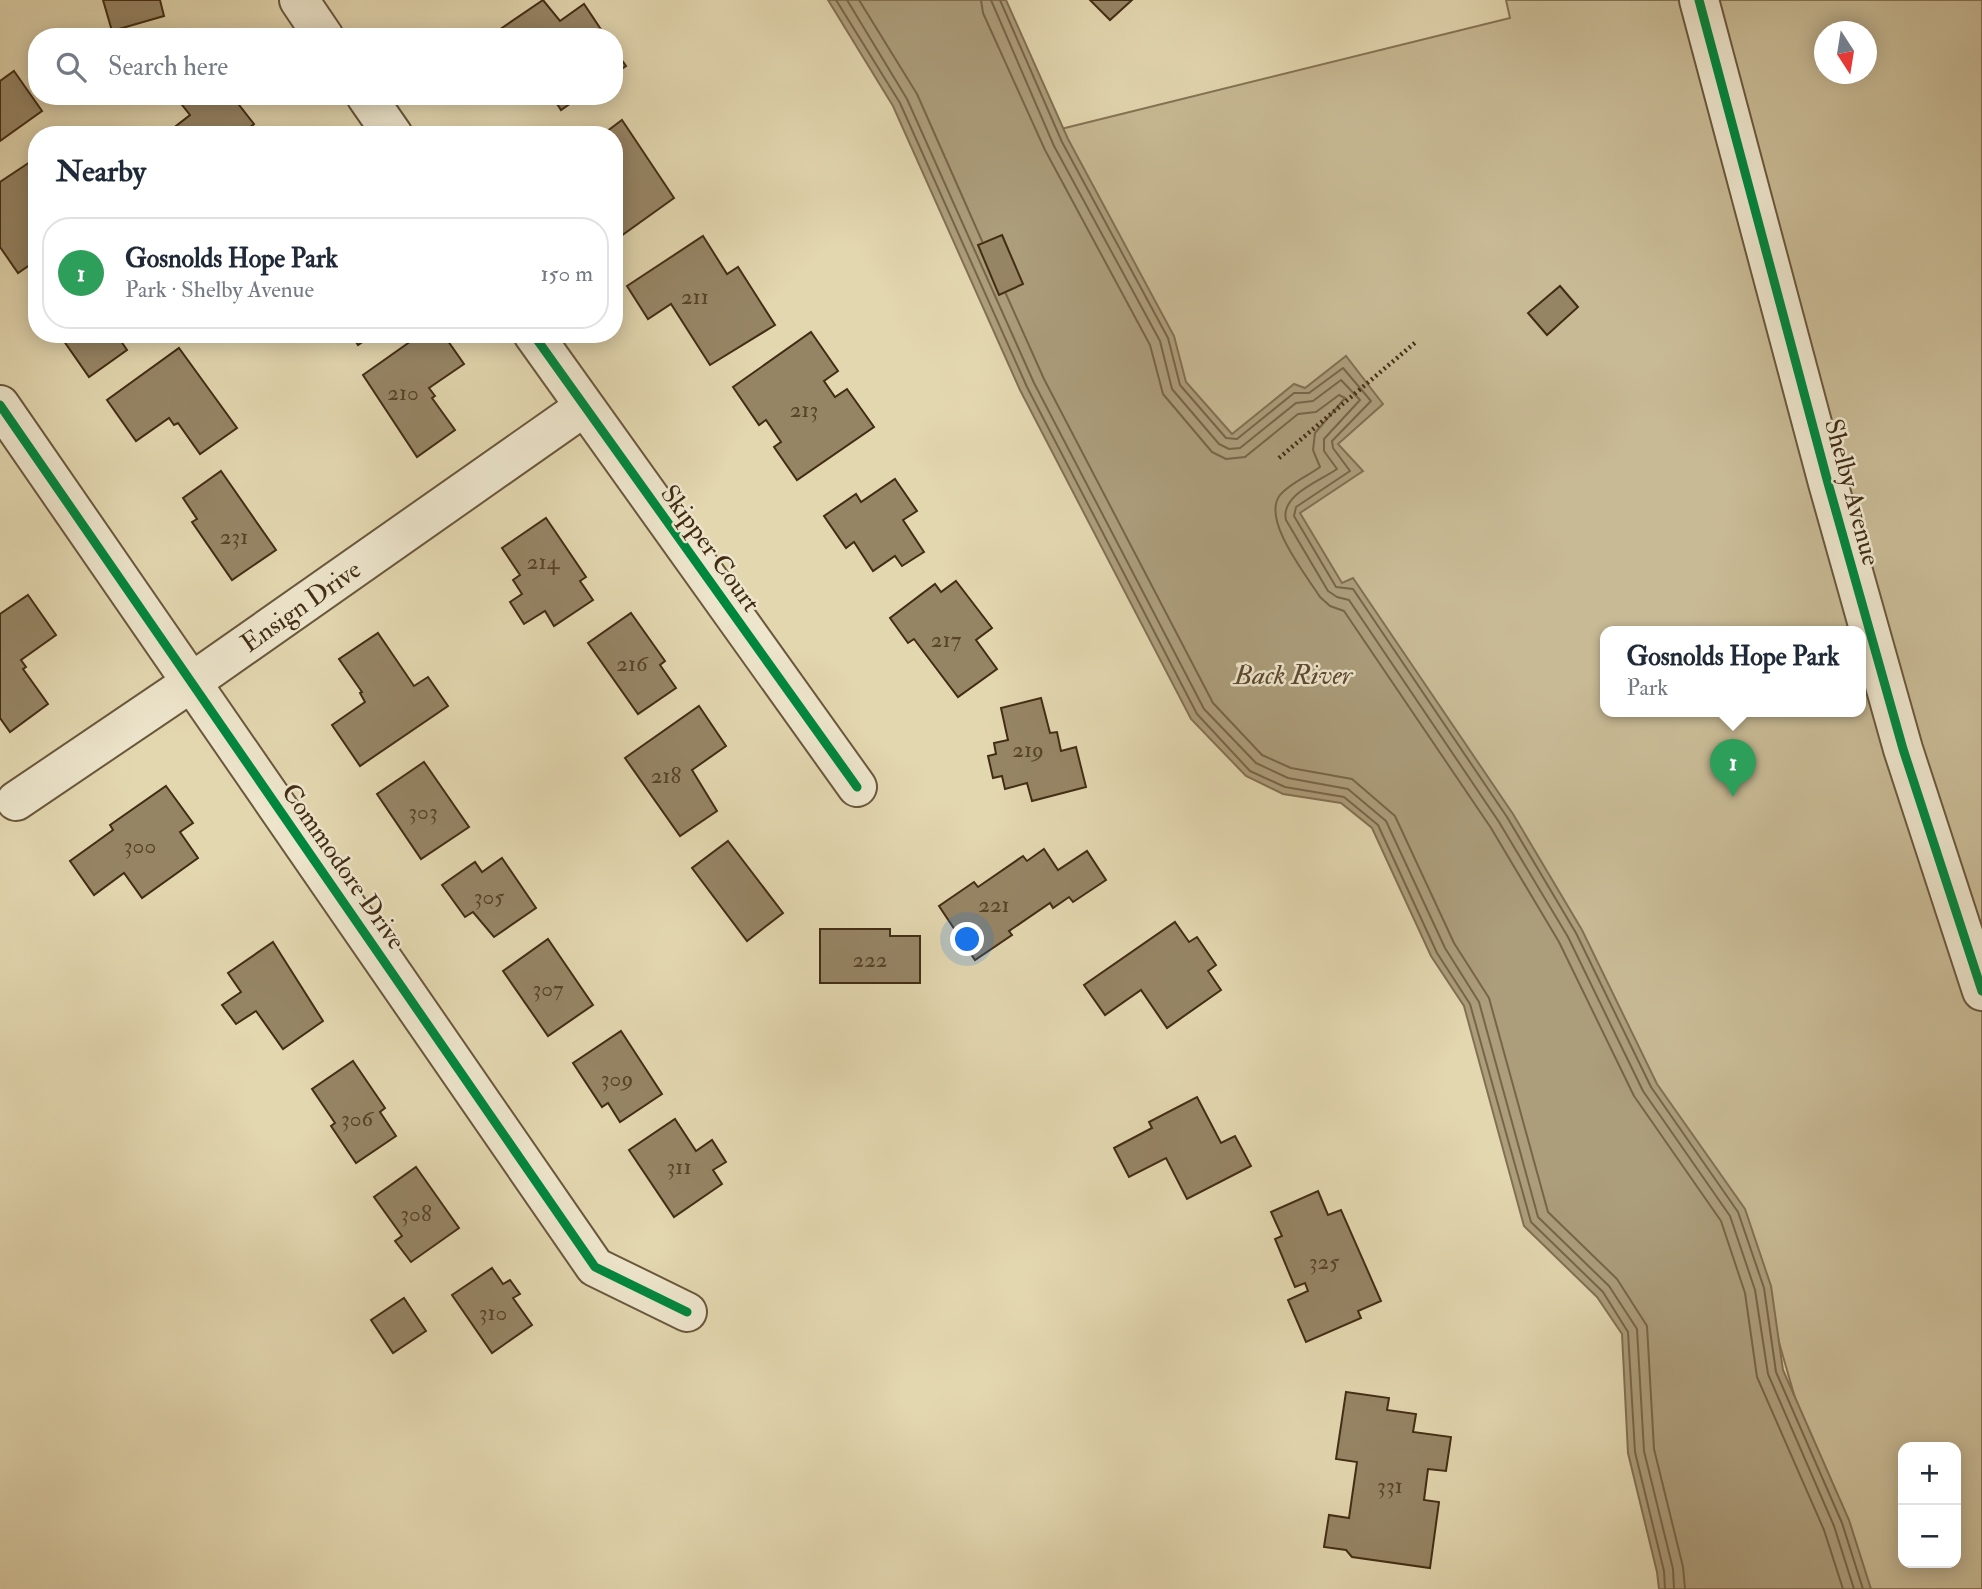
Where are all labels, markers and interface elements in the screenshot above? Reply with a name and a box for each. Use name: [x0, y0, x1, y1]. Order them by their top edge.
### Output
north arrow: [1814, 21, 1877, 84]
search box: [28, 28, 623, 105]
icon: search: [52, 48, 90, 86]
text: Search here: [108, 51, 228, 83]
text: Nearby: [56, 153, 146, 190]
text: Gosnolds Hope Park: [125, 243, 338, 275]
text: 1: [77, 259, 85, 288]
text: 150 m: [540, 259, 593, 288]
text: Park · Shelby Avenue: [125, 275, 314, 304]
house number: 211: [681, 282, 709, 311]
house number: 210: [387, 378, 419, 407]
house number: 213: [790, 395, 818, 424]
street label: Shelby Avenue: [1817, 416, 1887, 569]
street label: Skipper Court: [653, 479, 767, 619]
house number: 231: [220, 522, 248, 551]
house number: 214: [527, 547, 561, 576]
street label: Ensign Drive: [235, 554, 367, 660]
house number: 217: [931, 625, 962, 654]
popup: [1600, 626, 1866, 717]
text: Gosnolds Hope Park: [1626, 641, 1840, 673]
house number: 216: [616, 649, 649, 678]
water label: Back River: [1232, 658, 1354, 693]
text: Park: [1626, 673, 1668, 702]
house number: 219: [1012, 735, 1044, 764]
pin: 1: [1710, 739, 1756, 797]
house number: 218: [651, 761, 682, 790]
street label: Commodore Drive: [274, 777, 412, 956]
house number: 303: [408, 797, 438, 826]
house number: 300: [124, 831, 156, 860]
house number: 305: [474, 882, 504, 911]
house number: 221: [978, 890, 1010, 919]
your location: [950, 922, 984, 956]
house number: 222: [853, 945, 887, 974]
house number: 307: [532, 974, 564, 1003]
house number: 309: [601, 1064, 633, 1093]
house number: 306: [341, 1104, 375, 1133]
house number: 311: [666, 1152, 692, 1181]
house number: 308: [400, 1199, 432, 1228]
house number: 325: [1309, 1247, 1339, 1276]
house number: 310: [479, 1298, 507, 1327]
map controls: [1898, 1442, 1961, 1568]
button: +: [1898, 1442, 1961, 1505]
house number: 331: [1377, 1471, 1403, 1500]
button: −: [1898, 1505, 1961, 1568]

